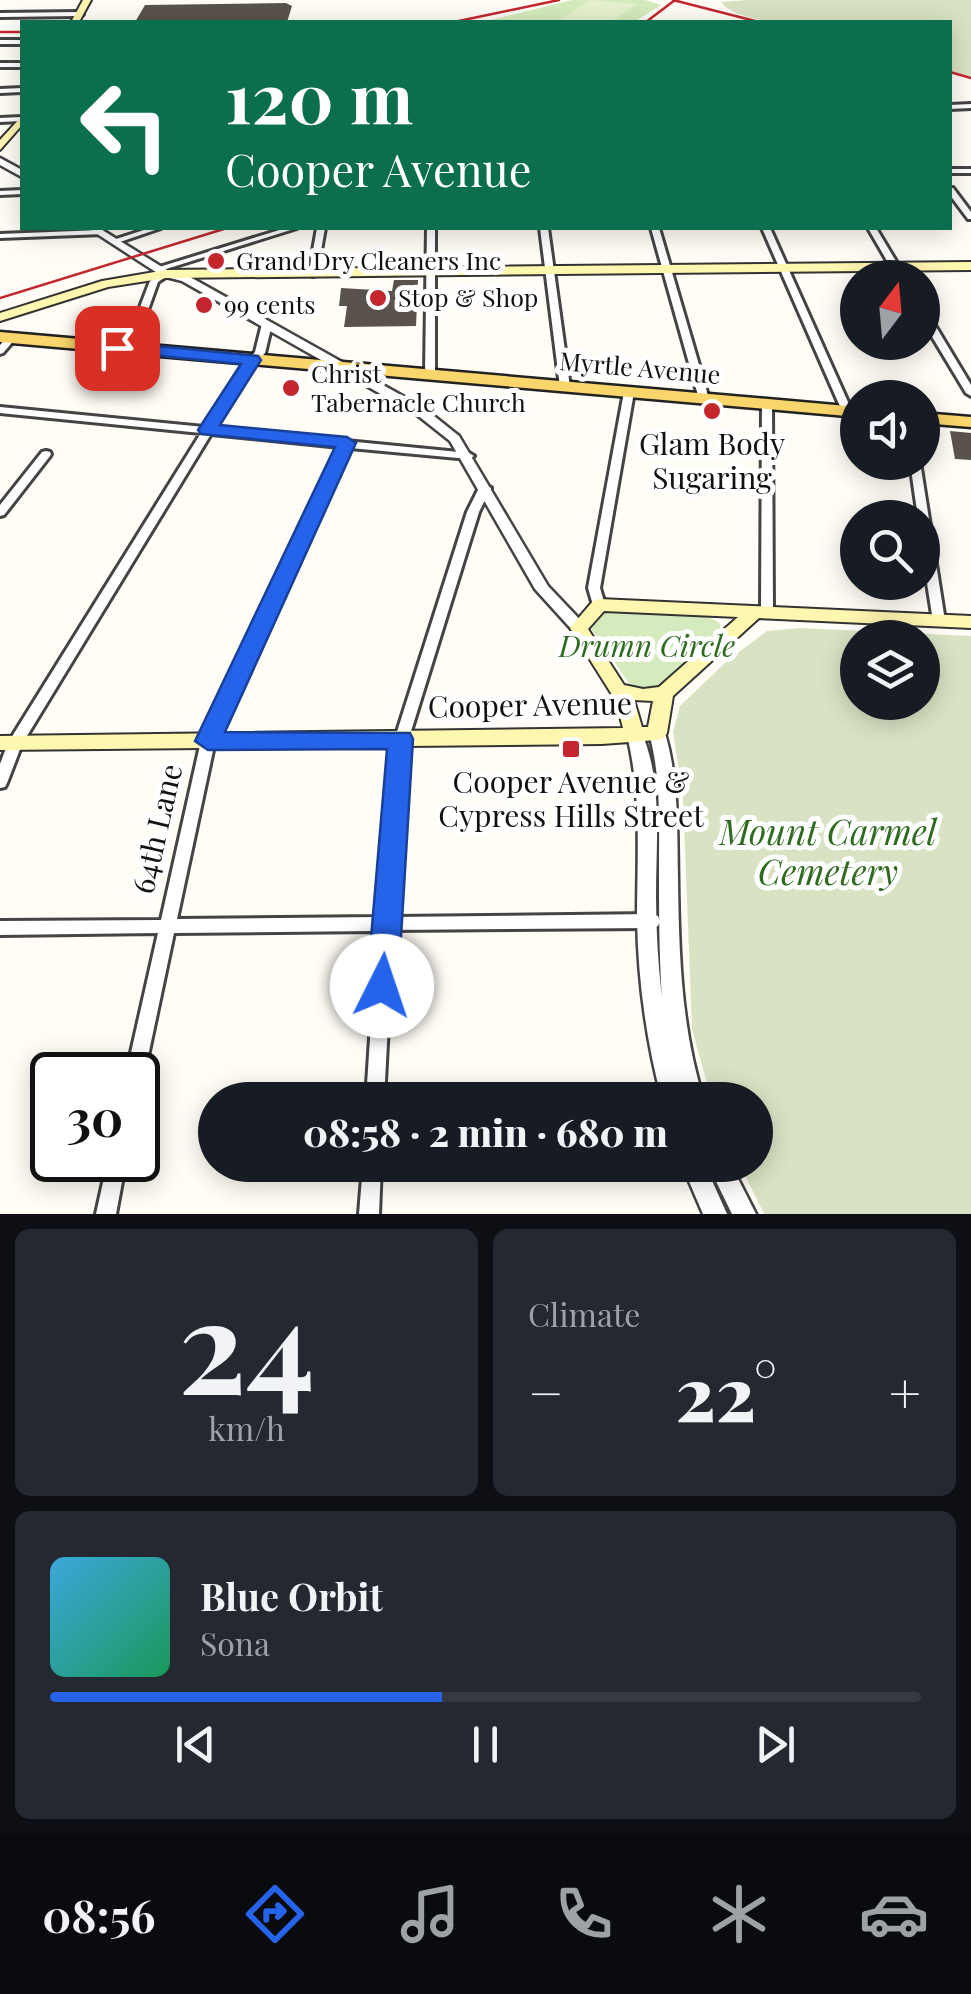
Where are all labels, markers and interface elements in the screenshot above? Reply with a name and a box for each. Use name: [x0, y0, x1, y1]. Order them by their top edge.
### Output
text: 120 m: [225, 48, 413, 142]
icon: left: [60, 60, 190, 190]
text: Cooper Avenue: [225, 138, 531, 198]
place label: Grand Dry Cleaners Inc: [236, 243, 501, 276]
marker: Grand Dry Cleaners Inc: [205, 250, 227, 272]
north arrow: [840, 260, 940, 360]
map controls: [840, 260, 940, 720]
place label: Stop & Shop: [398, 280, 538, 313]
place label: 99 cents: [224, 287, 315, 320]
marker: Stop & Shop: [367, 287, 389, 309]
marker: 99 cents: [193, 294, 215, 316]
pin: [75, 306, 160, 391]
icon: arrive: [90, 321, 145, 376]
street label: Myrtle Avenue: [558, 343, 722, 390]
place label: Christ Tabernacle Church: [311, 356, 526, 418]
marker: Christ Tabernacle Church: [280, 377, 302, 399]
button: sound: [840, 380, 940, 480]
marker: Glam Body Sugaring: [701, 400, 723, 422]
place label: Glam Body Sugaring: [639, 423, 785, 497]
button: search: [840, 500, 940, 600]
button: layers: [840, 620, 940, 720]
park label: Drumn Circle: [558, 625, 735, 665]
street label: Cooper Avenue: [427, 682, 632, 726]
marker: Cooper Avenue & Cypress Hills Street: [560, 738, 582, 760]
street label: 64th Lane: [122, 760, 190, 897]
place label: Cooper Avenue & Cypress Hills Street: [438, 761, 704, 835]
park label: Mount Carmel Cemetery: [717, 807, 938, 894]
position arrow: [330, 934, 434, 1038]
speed limit sign: 30: [30, 1052, 160, 1182]
text: 08:58 · 2 min · 680 m: [303, 1106, 668, 1157]
text: 24: [178, 1254, 315, 1428]
text: Climate: [528, 1292, 640, 1335]
text: 22°: [675, 1341, 777, 1441]
text: −: [528, 1354, 564, 1428]
text: +: [889, 1354, 921, 1428]
text: km/h: [208, 1406, 285, 1449]
text: Blue Orbit: [200, 1570, 383, 1621]
text: Sona: [200, 1621, 270, 1664]
icon: previous: [168, 1717, 223, 1772]
icon: pause: [458, 1717, 513, 1772]
icon: next: [748, 1717, 803, 1772]
icon: directions: [240, 1879, 310, 1949]
icon: music: [395, 1879, 465, 1949]
icon: phone: [549, 1879, 619, 1949]
icon: climate: [704, 1879, 774, 1949]
icon: car: [859, 1879, 929, 1949]
text: 08:56: [42, 1884, 156, 1944]

